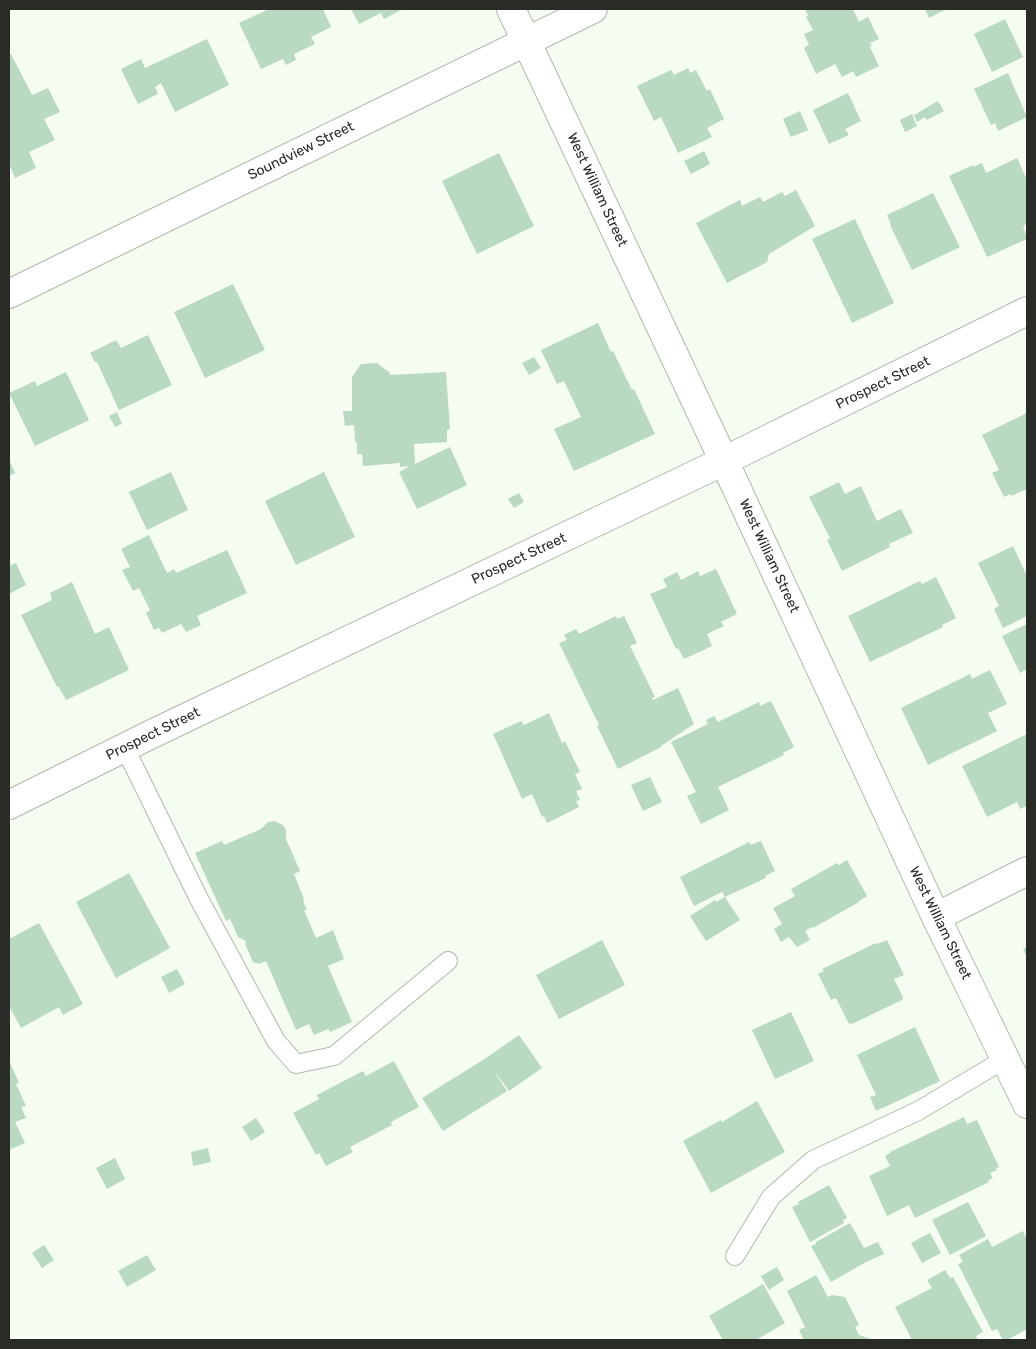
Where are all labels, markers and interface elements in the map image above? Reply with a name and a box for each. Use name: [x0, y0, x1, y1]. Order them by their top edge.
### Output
street label: Soundview Street: [245, 118, 357, 184]
street label: West William Street: [563, 130, 631, 250]
street label: Prospect Street: [833, 353, 933, 413]
street label: West William Street: [735, 496, 803, 616]
street label: Prospect Street: [469, 530, 569, 588]
street label: Prospect Street: [103, 704, 203, 764]
street label: West William Street: [905, 864, 975, 982]

